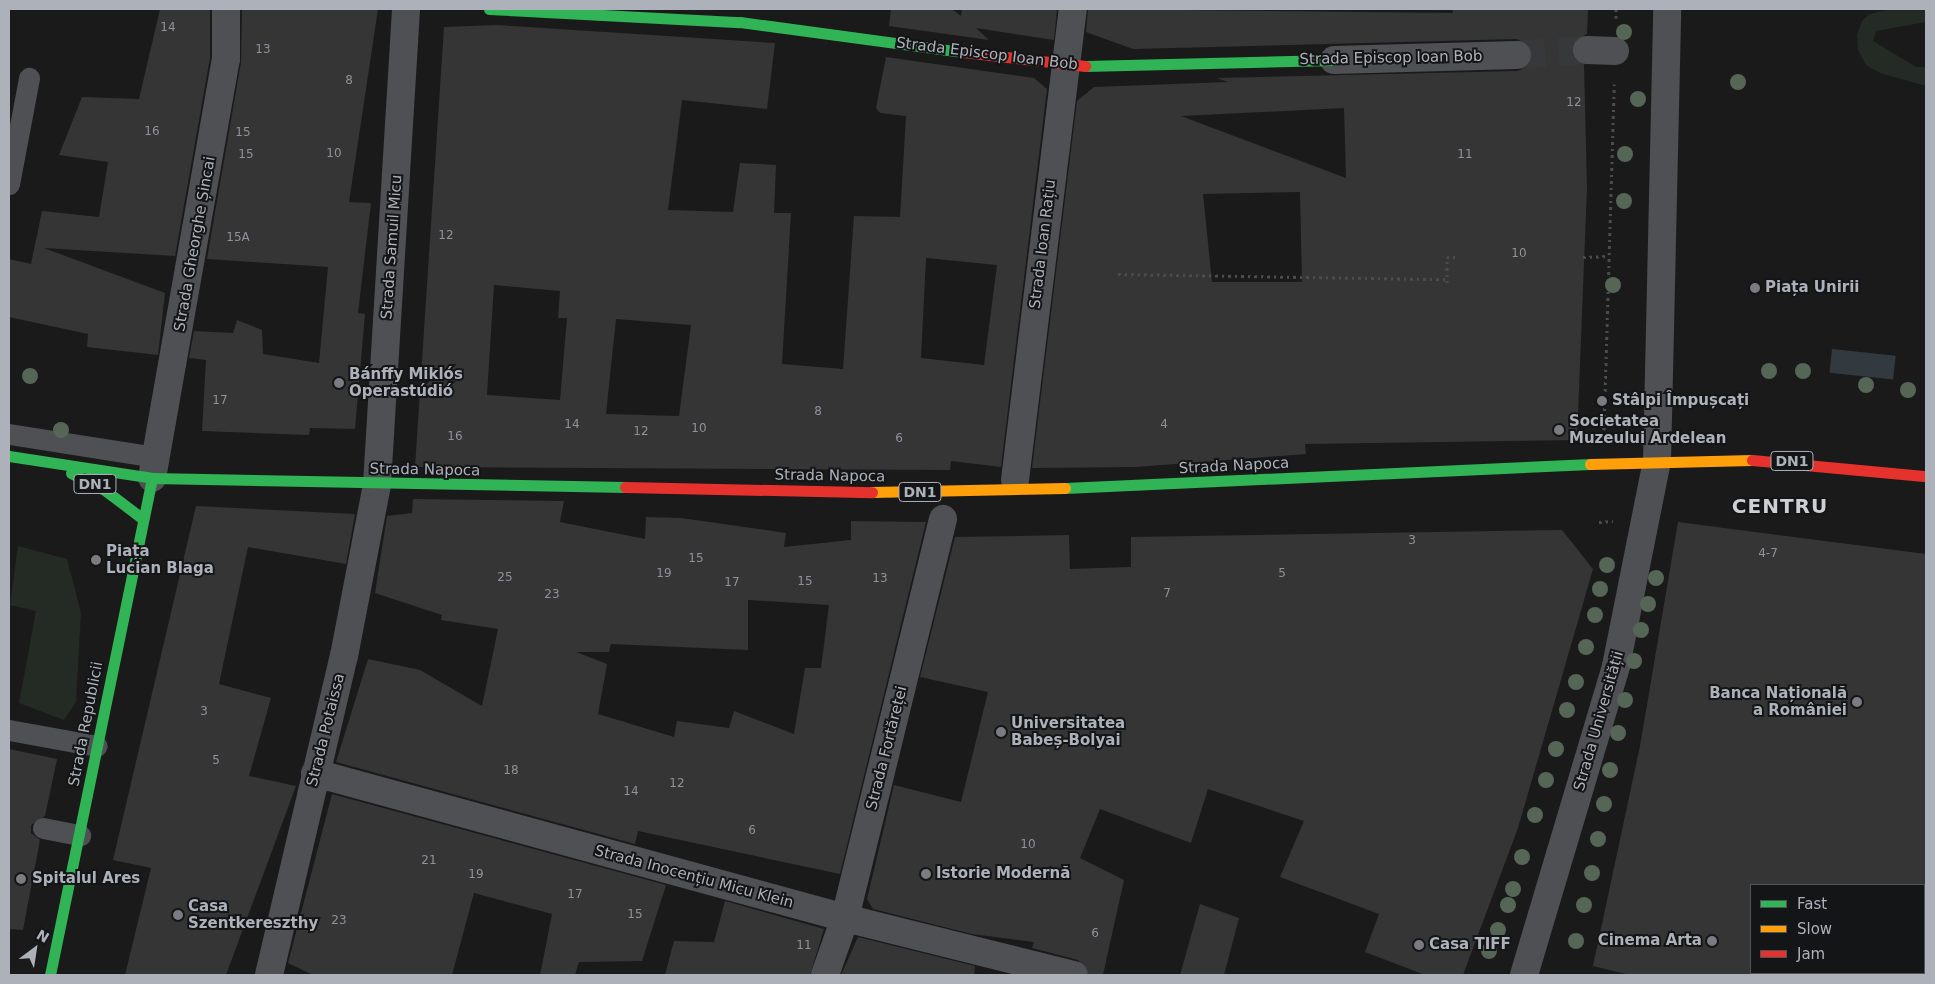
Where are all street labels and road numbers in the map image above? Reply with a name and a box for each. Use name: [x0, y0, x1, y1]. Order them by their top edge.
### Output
street label: Strada Episcop Ioan Bob: [895, 34, 1079, 74]
street label: Strada Episcop Ioan Bob: [1299, 47, 1483, 69]
street label: Strada Gheorghe Șincai: [171, 155, 219, 333]
street label: Strada Samuil Micu: [378, 174, 406, 320]
street label: Strada Ioan Rațiu: [1026, 178, 1060, 310]
road number: DN1: [1770, 450, 1814, 472]
street label: Strada Napoca: [1178, 454, 1290, 478]
street label: Strada Napoca: [369, 460, 481, 480]
street label: Strada Napoca: [774, 466, 886, 486]
road number: DN1: [72, 472, 118, 496]
road number: DN1: [898, 481, 942, 504]
street label: Strada Universității: [1570, 649, 1628, 793]
street label: Strada Republicii: [65, 660, 107, 788]
street label: Strada Potaissa: [303, 672, 349, 788]
street label: Strada Fortăreței: [863, 684, 911, 812]
street label: Strada Inocențiu Micu Klein: [593, 842, 795, 912]

